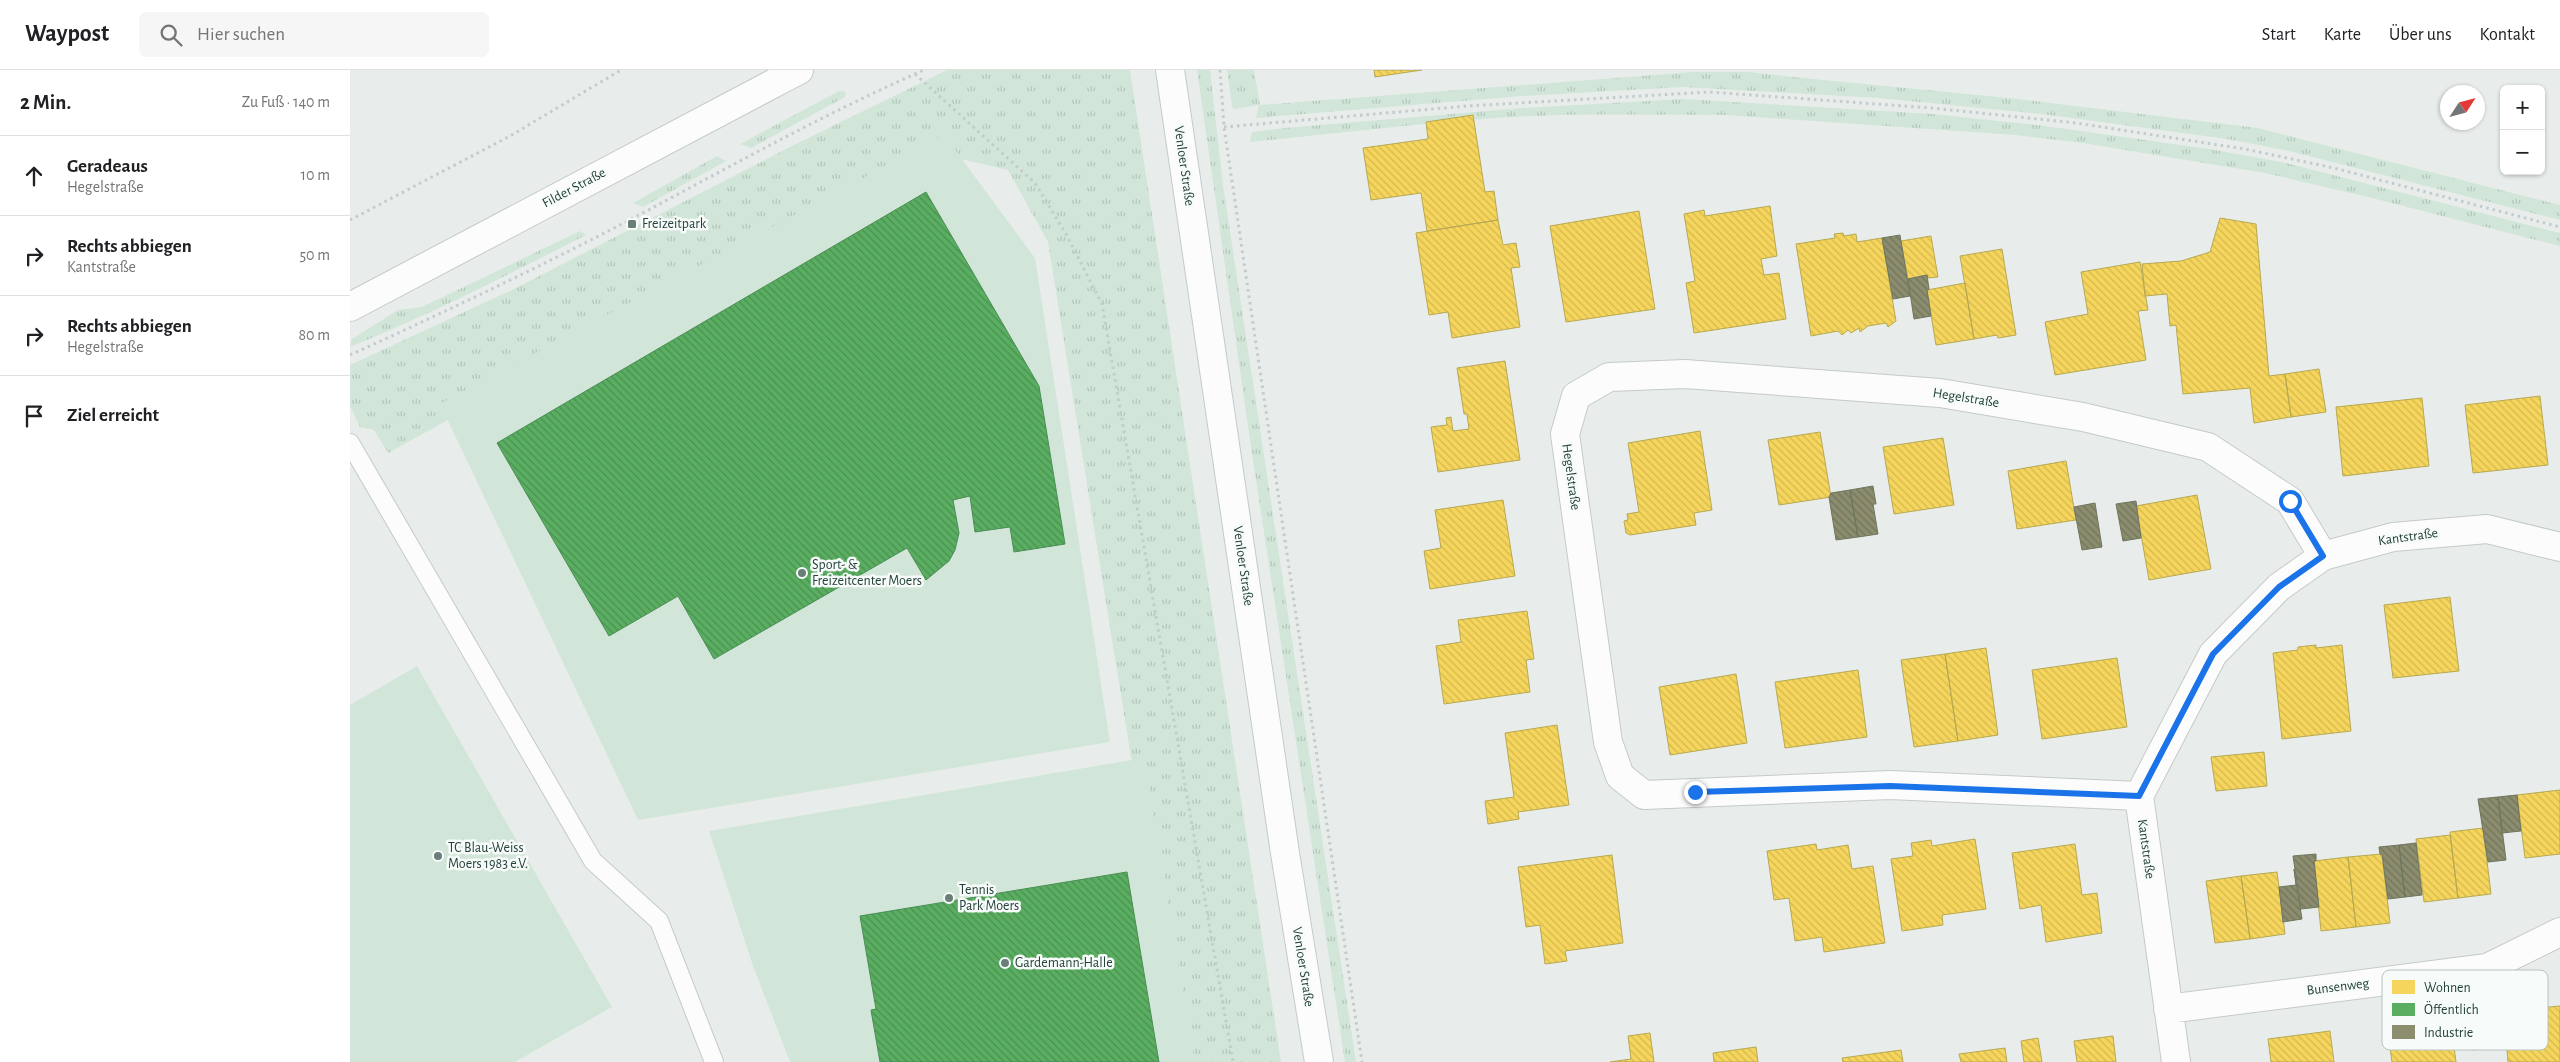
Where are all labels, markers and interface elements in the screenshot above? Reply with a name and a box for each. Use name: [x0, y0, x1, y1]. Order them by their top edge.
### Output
search box: [139, 12, 489, 57]
icon: search: [157, 21, 185, 49]
text: Waypost: [25, 22, 109, 46]
text: Hier suchen: [197, 25, 285, 44]
text: Start: [2262, 26, 2296, 44]
text: Karte: [2324, 26, 2361, 44]
text: Über uns: [2389, 26, 2452, 44]
text: Kontakt: [2480, 26, 2535, 44]
north arrow: [2440, 85, 2485, 130]
map controls: [2500, 85, 2545, 175]
button: +: [2500, 85, 2545, 130]
text: 2 Min.: [20, 92, 71, 113]
text: Zu Fuß · 140 m: [242, 94, 330, 110]
street label: Venloer Straße: [1171, 125, 1197, 207]
button: −: [2500, 130, 2545, 175]
text: Geradeaus: [67, 157, 148, 176]
icon: ahead: [20, 162, 48, 190]
street label: Filder Straße: [540, 165, 608, 211]
text: 10 m: [301, 167, 330, 183]
text: Hegelstraße: [67, 179, 144, 195]
place label: Freizeitpark: [642, 217, 707, 231]
marker: Freizeitpark: [626, 218, 638, 230]
text: Rechts abbiegen: [67, 237, 192, 256]
icon: right: [20, 242, 48, 270]
text: 50 m: [299, 247, 330, 263]
text: Kantstraße: [67, 259, 136, 275]
text: Rechts abbiegen: [67, 317, 192, 336]
icon: right: [20, 322, 48, 350]
text: 80 m: [299, 327, 330, 343]
text: Hegelstraße: [67, 339, 144, 355]
street label: Hegelstraße: [1932, 386, 2000, 410]
icon: arrive: [20, 402, 48, 430]
text: Ziel erreicht: [67, 406, 159, 425]
street label: Hegelstraße: [1559, 443, 1583, 511]
route start: [2279, 490, 2302, 513]
street label: Venloer Straße: [1230, 525, 1256, 607]
street label: Kantstraße: [2377, 526, 2439, 548]
place label: Sport- & Freizeitcenter Moers: [812, 558, 922, 588]
marker: Sport- & Freizeitcenter Moers: [796, 567, 808, 579]
route end: [1684, 781, 1707, 804]
street label: Kantstraße: [2135, 818, 2157, 880]
place label: TC Blau-Weiss Moers 1983 e.V.: [448, 841, 528, 871]
marker: TC Blau-Weiss Moers 1983 e.V.: [432, 850, 444, 862]
place label: Tennis Park Moers: [959, 883, 1019, 913]
marker: Tennis Park Moers: [943, 892, 955, 904]
street label: Venloer Straße: [1290, 926, 1316, 1008]
place label: Gardemann-Halle: [1015, 956, 1113, 970]
marker: Gardemann-Halle: [999, 957, 1011, 969]
legend: [2382, 970, 2548, 1050]
street label: Bunsenweg: [2306, 976, 2370, 998]
text: Wohnen: [2424, 981, 2471, 995]
text: Öffentlich: [2424, 1000, 2479, 1017]
text: Industrie: [2424, 1026, 2473, 1040]

